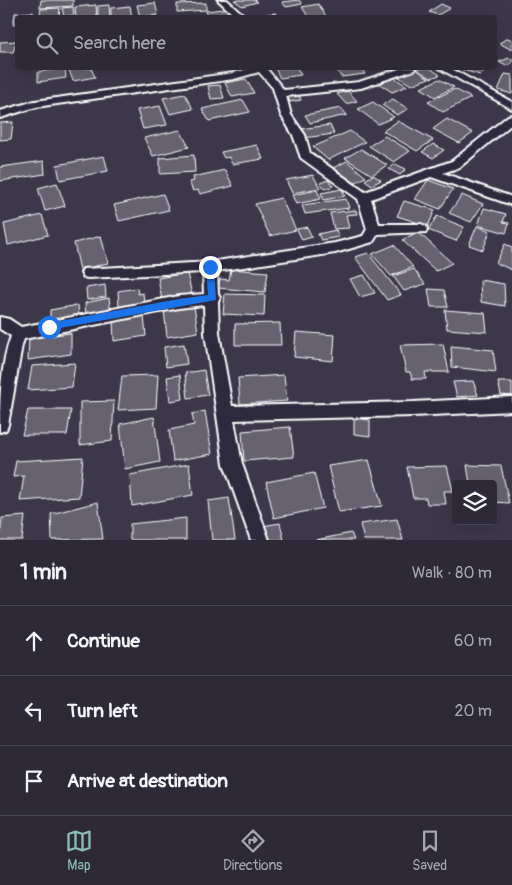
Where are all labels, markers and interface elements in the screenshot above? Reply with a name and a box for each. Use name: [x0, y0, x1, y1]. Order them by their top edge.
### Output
search box: [15, 15, 497, 70]
icon: search: [33, 29, 61, 57]
text: Search here: [73, 31, 166, 55]
route end: [199, 256, 222, 279]
route start: [38, 316, 61, 339]
map controls: [452, 480, 497, 525]
button: layers: [452, 480, 497, 525]
text: 1 min: [20, 559, 67, 586]
text: Walk · 80 m: [412, 563, 492, 583]
icon: ahead: [20, 627, 48, 655]
text: Continue: [67, 629, 140, 653]
text: 60 m: [454, 631, 492, 651]
icon: left: [20, 697, 48, 725]
text: Turn left: [67, 699, 137, 723]
text: 20 m: [454, 701, 492, 721]
icon: arrive: [20, 767, 48, 795]
text: Arrive at destination: [67, 769, 228, 793]
tab: Map: [65, 827, 93, 874]
tab: Directions: [223, 827, 282, 874]
tab: Saved: [412, 827, 447, 874]

